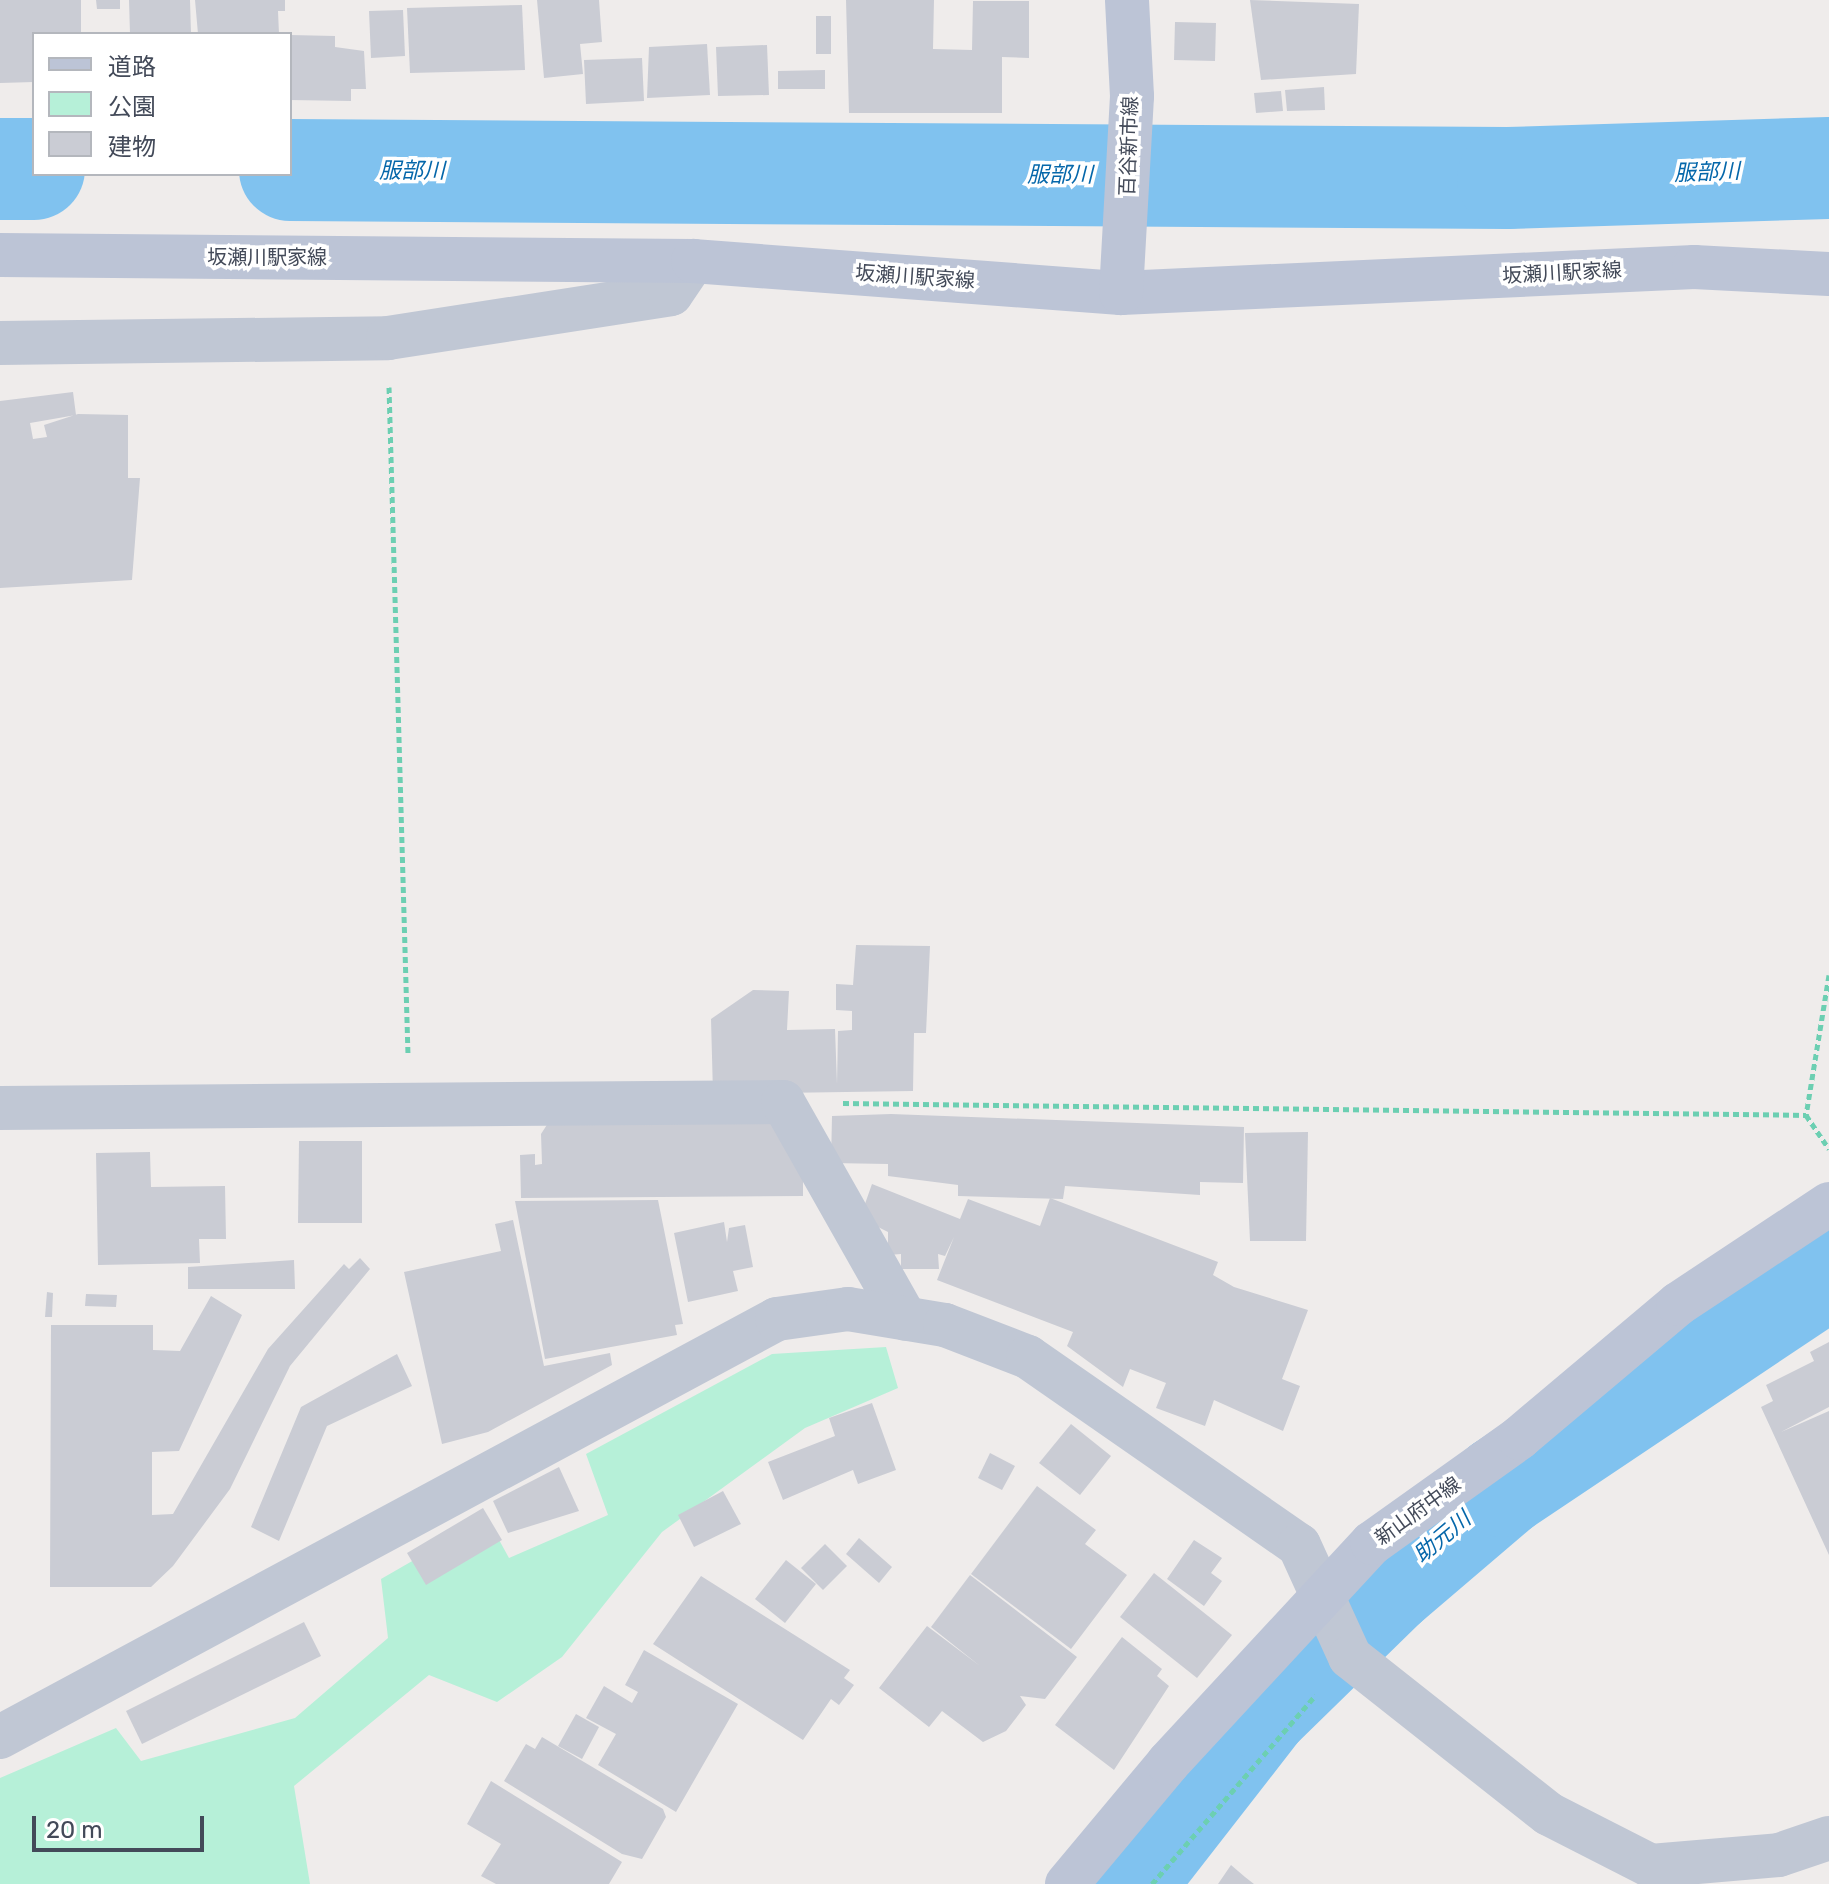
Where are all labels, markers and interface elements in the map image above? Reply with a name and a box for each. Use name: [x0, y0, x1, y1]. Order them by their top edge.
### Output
legend: [32, 32, 292, 176]
text: 道路: [108, 53, 156, 81]
text: 公園: [108, 93, 156, 121]
street label: 百谷新市線: [1115, 96, 1143, 196]
text: 建物: [108, 133, 156, 161]
water label: 服部川: [379, 158, 445, 184]
water label: 服部川: [1674, 158, 1740, 186]
water label: 服部川: [1027, 162, 1093, 188]
street label: 坂瀬川駅家線: [207, 245, 327, 269]
street label: 坂瀬川駅家線: [1501, 258, 1623, 288]
street label: 坂瀬川駅家線: [854, 261, 976, 293]
street label: 新山府中線: [1370, 1472, 1466, 1550]
water label: 助元川: [1408, 1506, 1476, 1568]
scale bar: [36, 1800, 208, 1850]
text: 20 m: [46, 1816, 103, 1844]

